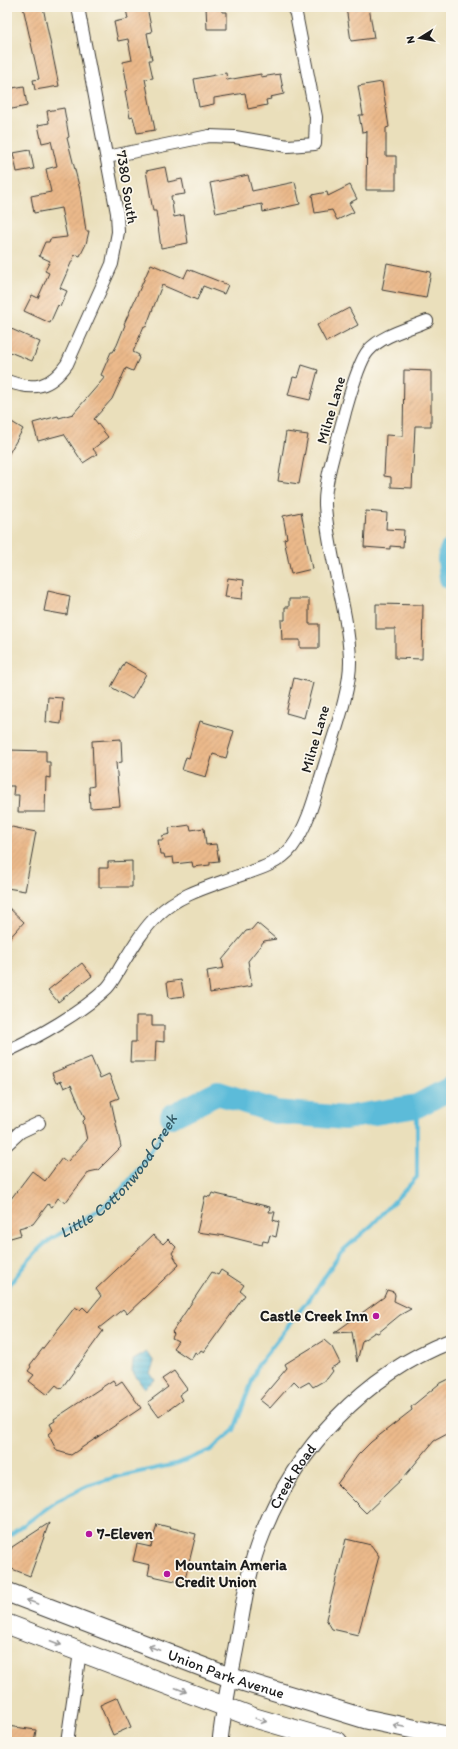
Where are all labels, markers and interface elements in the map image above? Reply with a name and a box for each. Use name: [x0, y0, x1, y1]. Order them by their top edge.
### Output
north arrow: [400, 18, 440, 58]
text: N: [404, 35, 418, 45]
street label: 7380 South: [112, 149, 142, 225]
street label: Milne Lane: [313, 374, 349, 446]
street label: Milne Lane: [297, 703, 333, 775]
water label: Little Cottonwood Creek: [56, 1110, 181, 1242]
place label: Castle Creek Inn: [260, 1307, 369, 1325]
marker: Castle Creek Inn: [371, 1311, 381, 1321]
street label: Creek Road: [266, 1440, 320, 1512]
place label: 7-Eleven: [96, 1525, 153, 1543]
marker: 7-Eleven: [84, 1529, 94, 1539]
place label: Mountain Ameria Credit Union: [175, 1556, 287, 1591]
marker: Mountain Ameria Credit Union: [162, 1569, 172, 1579]
one-way arrow: [27, 1597, 39, 1605]
one-way arrow: [50, 1639, 62, 1647]
one-way arrow: [148, 1643, 160, 1651]
street label: Union Park Avenue: [165, 1645, 287, 1702]
one-way arrow: [175, 1687, 187, 1695]
one-way arrow: [254, 1717, 267, 1724]
one-way arrow: [393, 1722, 406, 1730]

